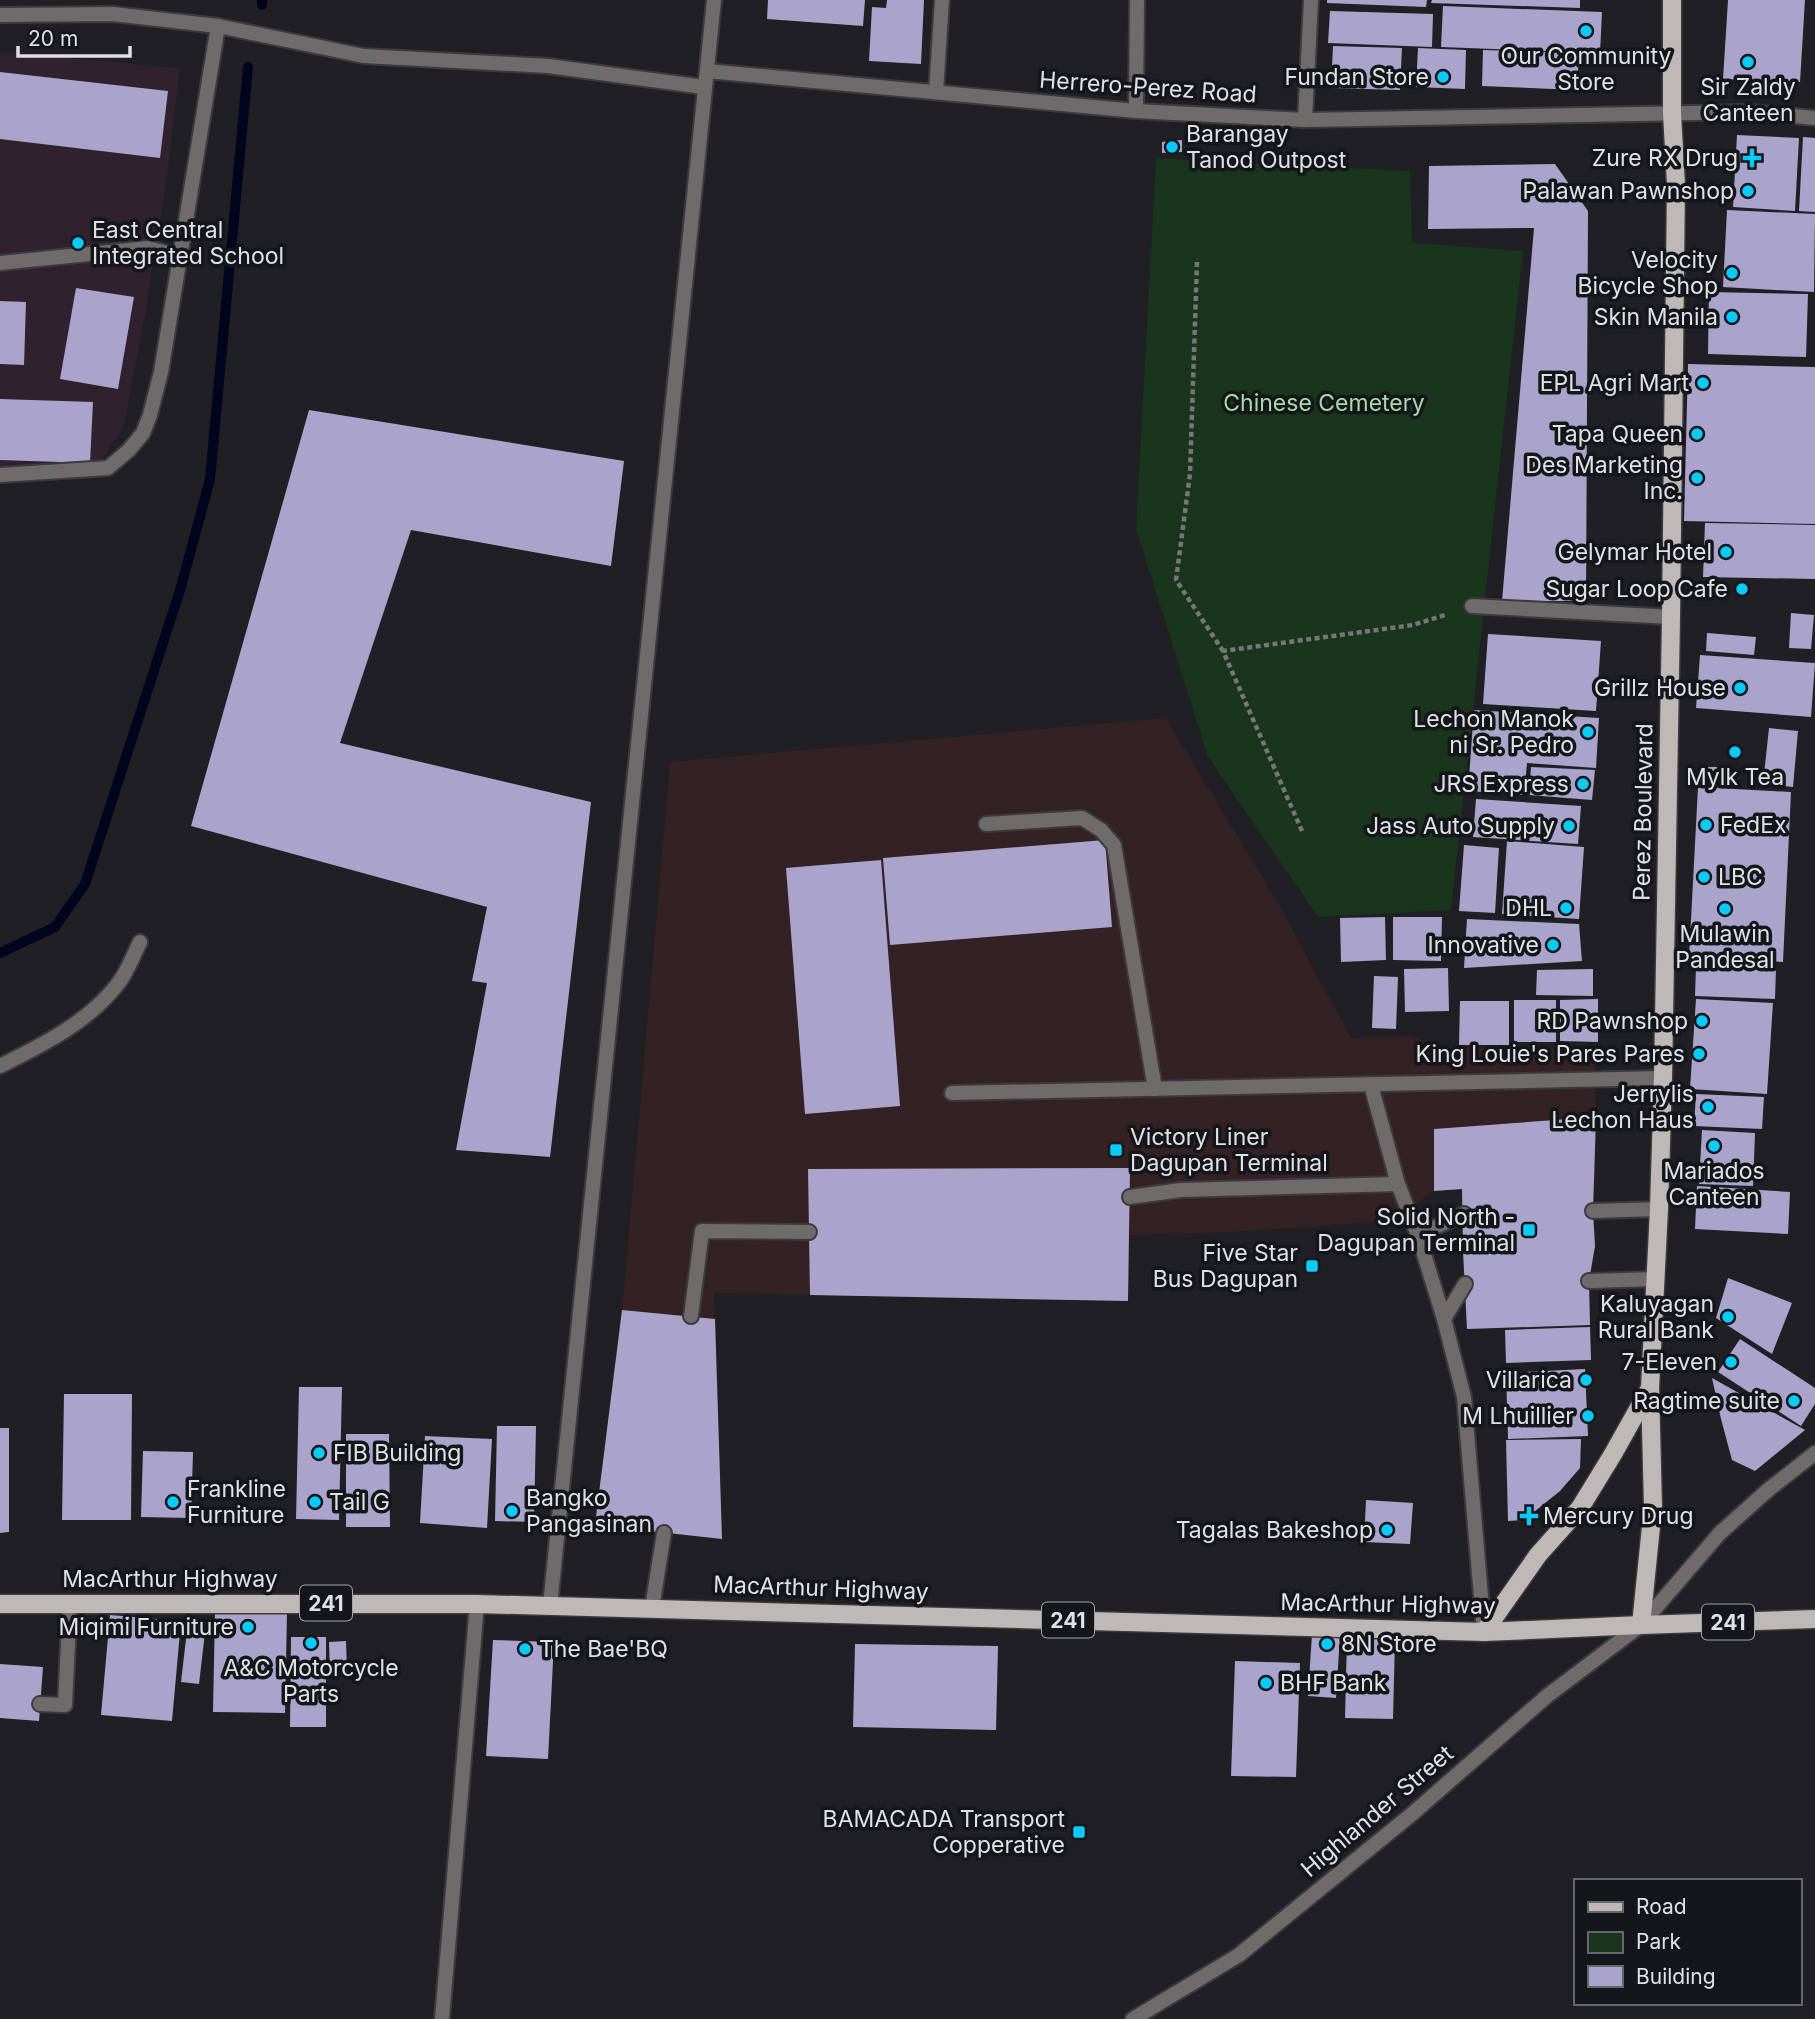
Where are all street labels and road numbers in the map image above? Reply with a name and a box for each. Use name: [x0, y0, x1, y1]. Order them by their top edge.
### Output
street label: Herrero-Perez Road: [1038, 65, 1258, 109]
street label: Perez Boulevard: [1627, 723, 1659, 901]
street label: MacArthur Highway: [62, 1565, 278, 1593]
street label: MacArthur Highway: [713, 1570, 929, 1606]
road number: 241: [300, 1586, 352, 1620]
street label: MacArthur Highway: [1280, 1588, 1496, 1620]
road number: 241: [1042, 1602, 1094, 1638]
road number: 241: [1702, 1604, 1754, 1640]
street label: Highlander Street: [1295, 1739, 1459, 1883]

